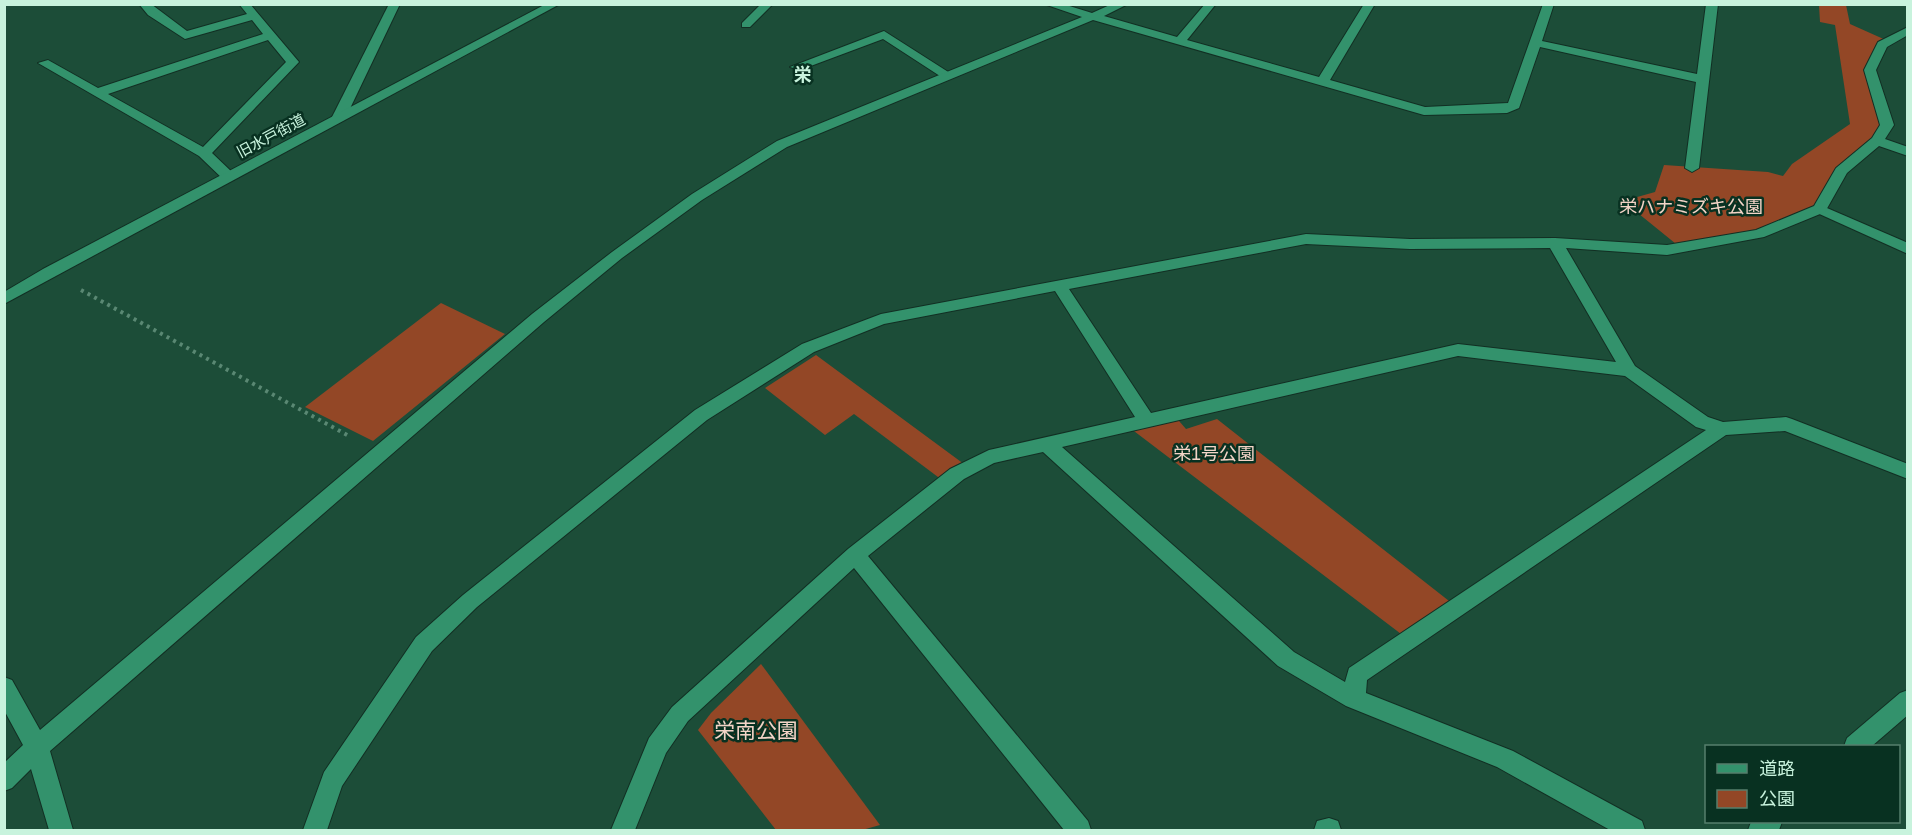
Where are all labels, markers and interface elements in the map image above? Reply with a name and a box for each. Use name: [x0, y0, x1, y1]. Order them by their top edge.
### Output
district label: 栄: [794, 65, 812, 85]
street label: 旧水戸街道: [234, 110, 308, 161]
park label: 栄ハナミズキ公園: [1619, 197, 1763, 217]
park label: 栄1号公園: [1173, 444, 1255, 464]
park label: 栄南公園: [714, 719, 798, 742]
legend: [1705, 745, 1900, 823]
text: 道路: [1759, 759, 1795, 779]
text: 公園: [1759, 789, 1795, 809]

